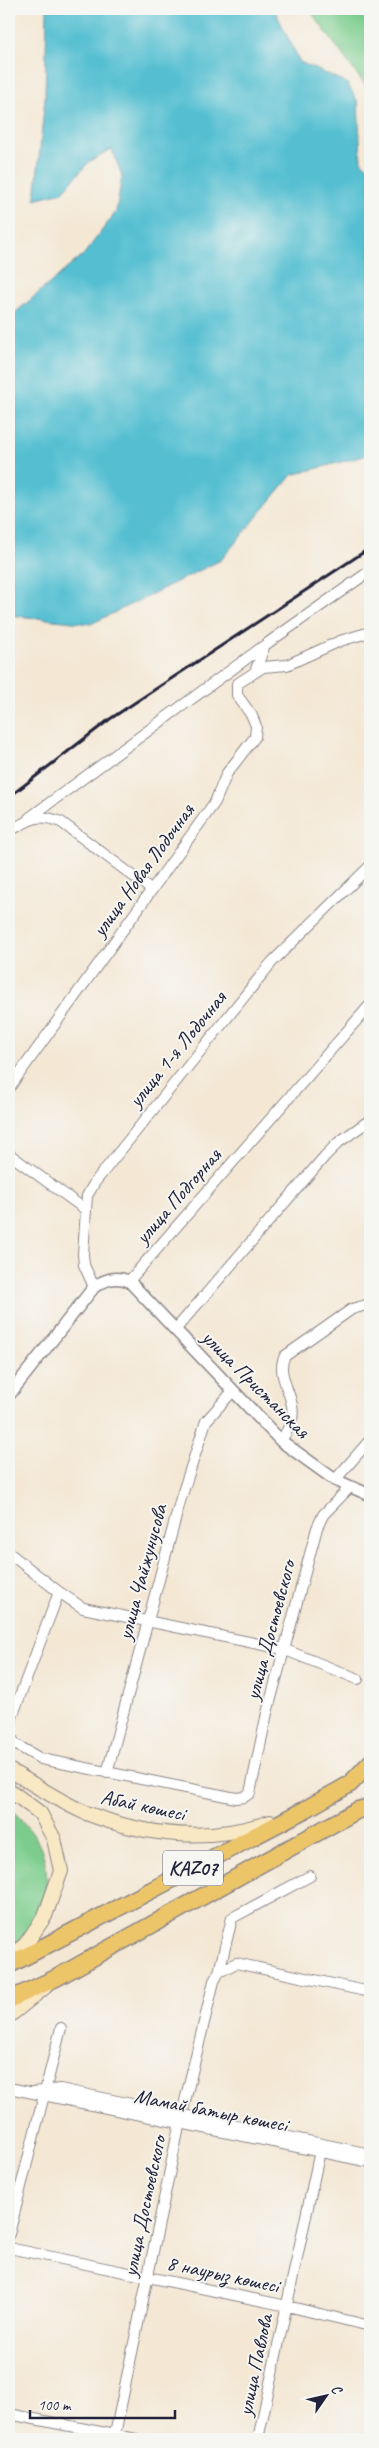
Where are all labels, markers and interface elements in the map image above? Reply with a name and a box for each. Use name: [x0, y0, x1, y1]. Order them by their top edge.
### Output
street label: улица Новая Лодочная: [85, 797, 201, 943]
street label: улица 1-я Лодочная: [121, 985, 233, 1114]
street label: улица Подгорная: [128, 1142, 228, 1251]
street label: улица Пристанская: [195, 1323, 317, 1445]
street label: улица Чайжунусова: [111, 1500, 173, 1644]
street label: улица Достоевского: [238, 1555, 302, 1704]
street label: Абай көшесі: [98, 1783, 191, 1827]
road number: KAZ07: [163, 1850, 223, 1886]
street label: Мамай батыр көшесі: [132, 2082, 293, 2138]
street label: улица Достоевского: [116, 2131, 172, 2281]
street label: 8 наурыз көшесі: [164, 2249, 285, 2300]
street label: улица Павлова: [231, 2310, 279, 2420]
north arrow: [302, 2370, 352, 2420]
text: С: [327, 2381, 347, 2398]
scale bar: [30, 2388, 175, 2420]
text: 100 m: [38, 2396, 72, 2415]

